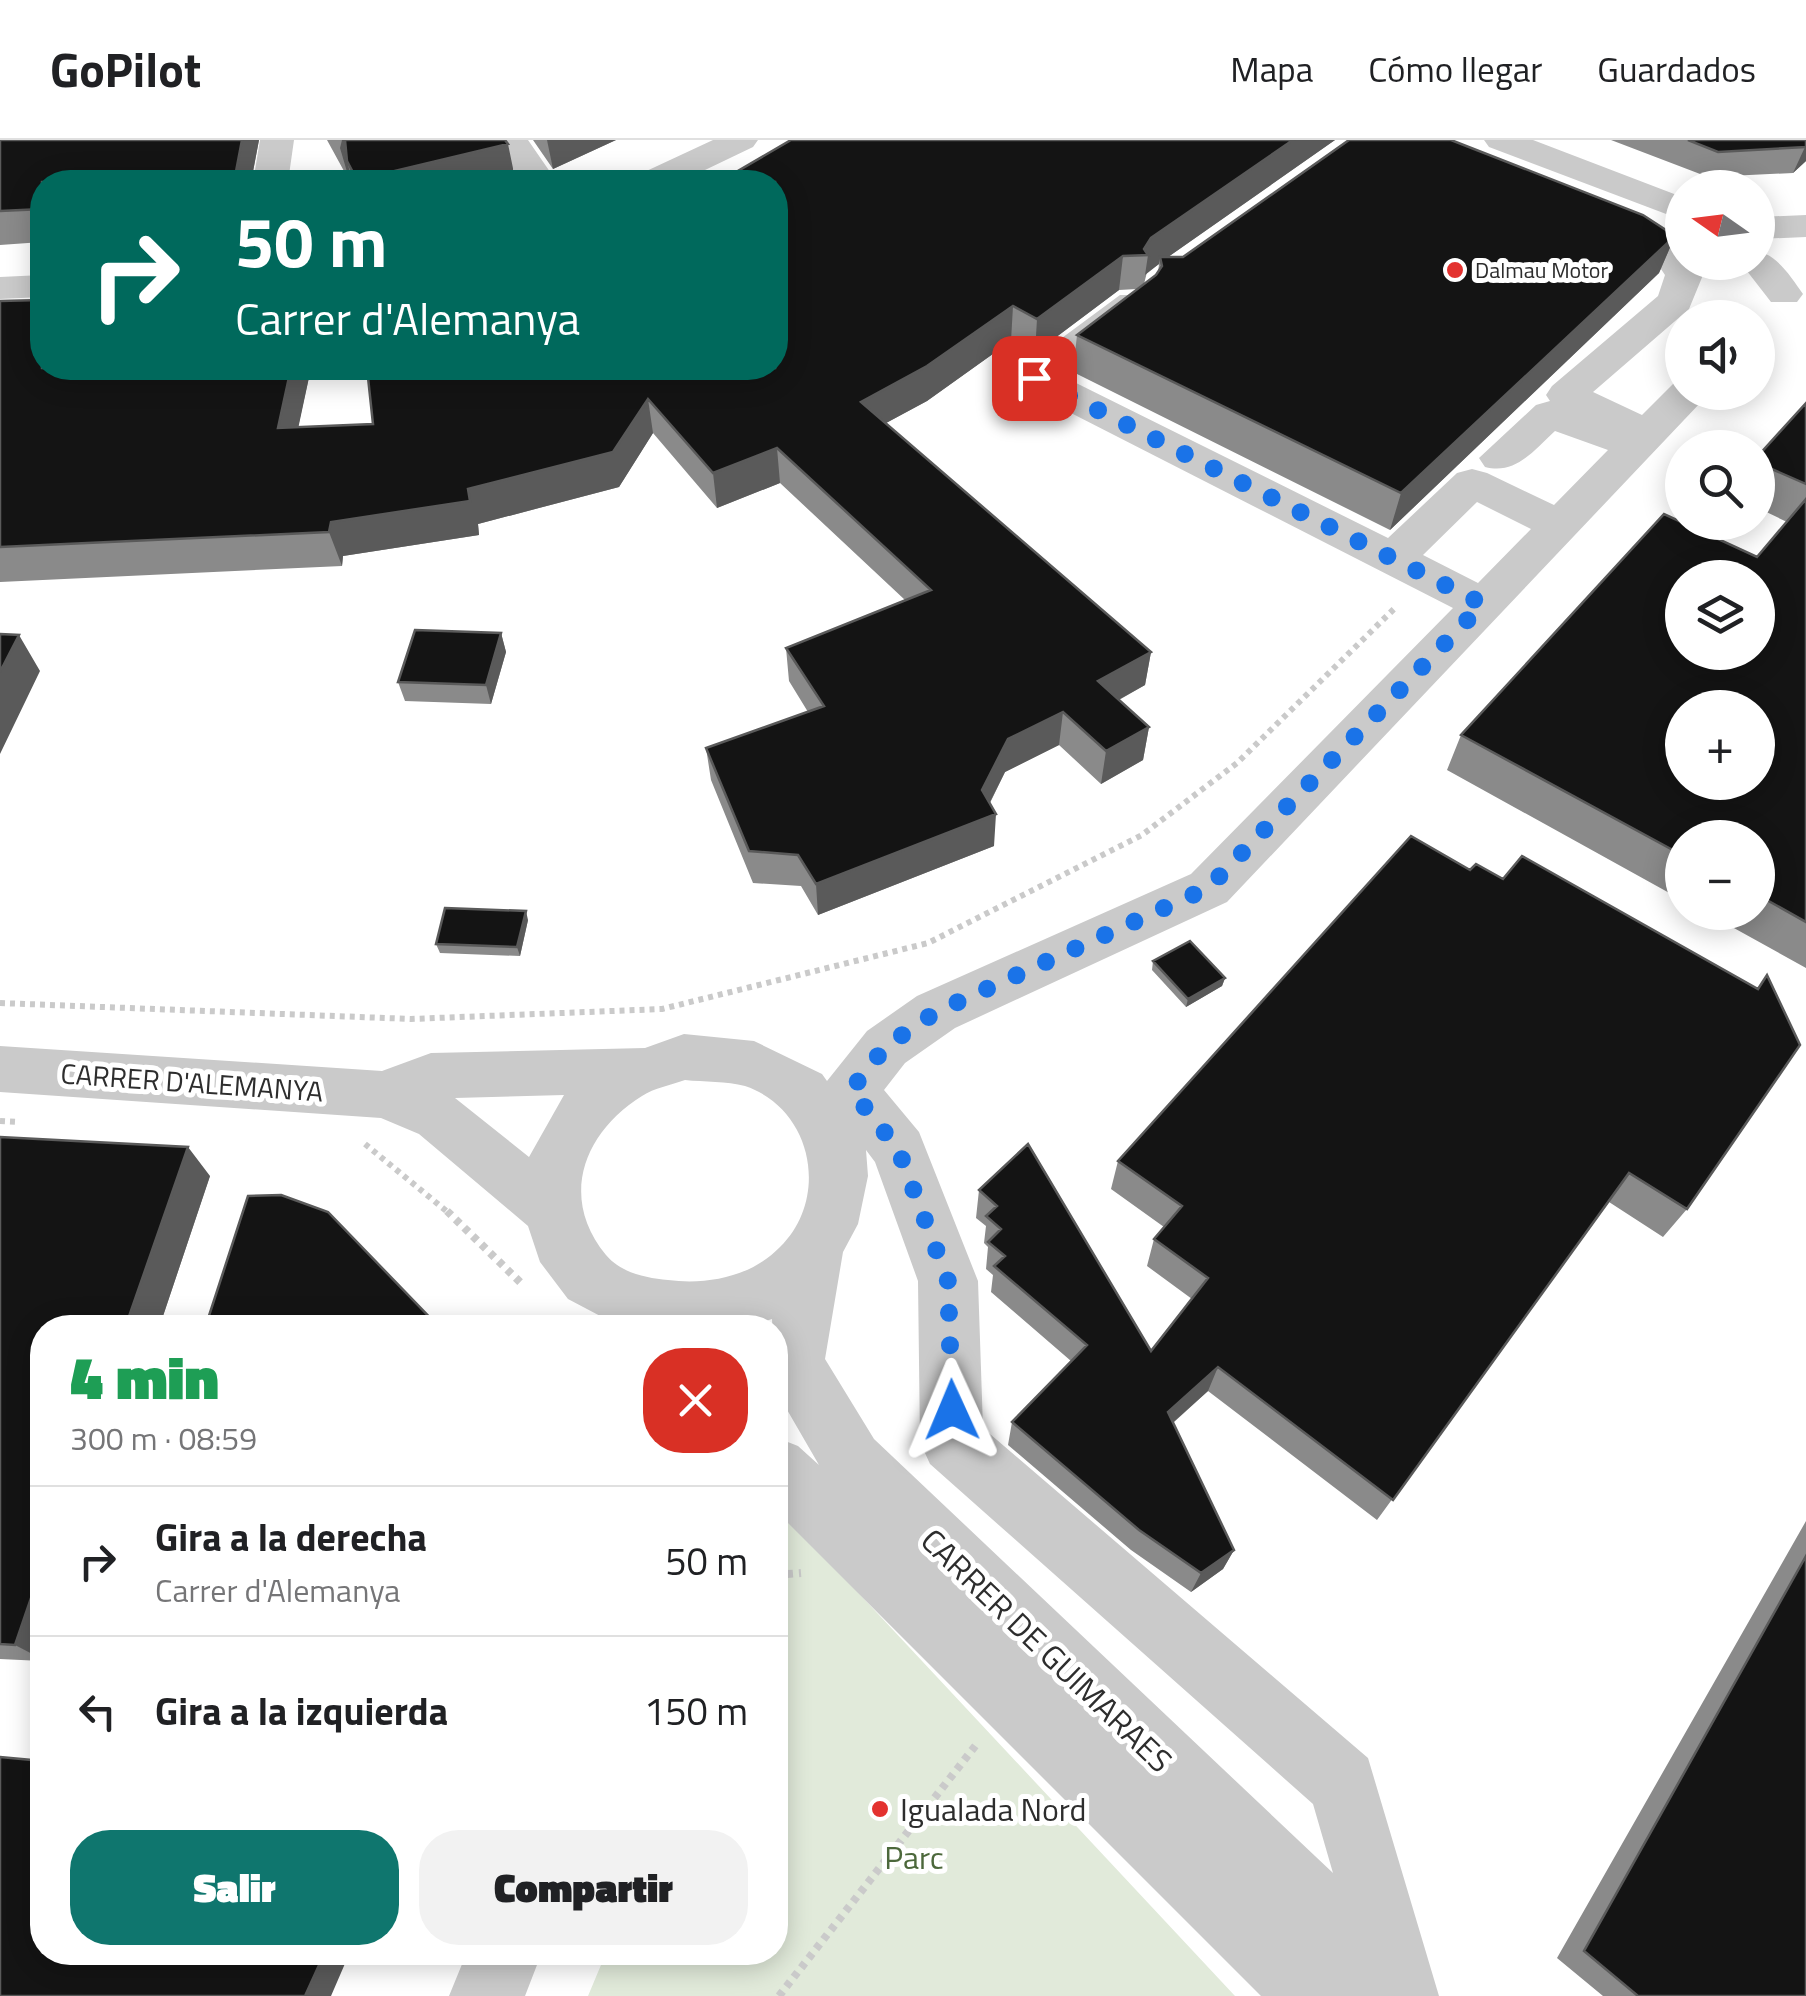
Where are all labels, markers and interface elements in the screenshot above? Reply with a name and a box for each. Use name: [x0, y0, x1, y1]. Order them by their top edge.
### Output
text: GoPilot: [50, 33, 201, 106]
text: Mapa: [1230, 42, 1313, 96]
text: Cómo llegar: [1368, 42, 1542, 96]
text: Guardados: [1597, 42, 1756, 96]
north arrow: [1665, 170, 1775, 280]
map controls: [1665, 170, 1775, 930]
text: 50 m: [235, 188, 388, 294]
icon: right: [70, 210, 200, 340]
place label: Dalmau Motor: [1475, 253, 1608, 287]
marker: Dalmau Motor: [1444, 259, 1466, 281]
text: Carrer d'Alemanya: [235, 284, 580, 352]
button: sound: [1665, 300, 1775, 410]
pin: [992, 336, 1077, 421]
icon: arrive: [1007, 351, 1062, 406]
button: search: [1665, 430, 1775, 540]
button: layers: [1665, 560, 1775, 670]
button: +: [1665, 690, 1775, 800]
button: −: [1665, 820, 1775, 930]
street label: CARRER D'ALEMANYA: [59, 1051, 325, 1113]
text: 4 min: [70, 1331, 219, 1422]
button: close: [643, 1348, 748, 1453]
position arrow: [900, 1358, 1004, 1462]
text: 300 m · 08:59: [70, 1414, 257, 1462]
text: Gira a la derecha: [155, 1508, 427, 1566]
street label: CARRER DE GUIMARAES: [910, 1517, 1184, 1783]
text: 50 m: [665, 1532, 748, 1590]
icon: right: [70, 1534, 125, 1589]
text: Carrer d'Alemanya: [155, 1566, 400, 1614]
text: Gira a la izquierda: [155, 1682, 448, 1740]
text: 150 m: [644, 1682, 748, 1740]
icon: left: [70, 1684, 125, 1739]
place label: Igualada Nord: [900, 1785, 1086, 1833]
marker: Igualada Nord: [869, 1798, 891, 1820]
button: Salir: [70, 1830, 399, 1945]
button: Compartir: [419, 1830, 748, 1945]
park label: Parc: [884, 1833, 944, 1881]

